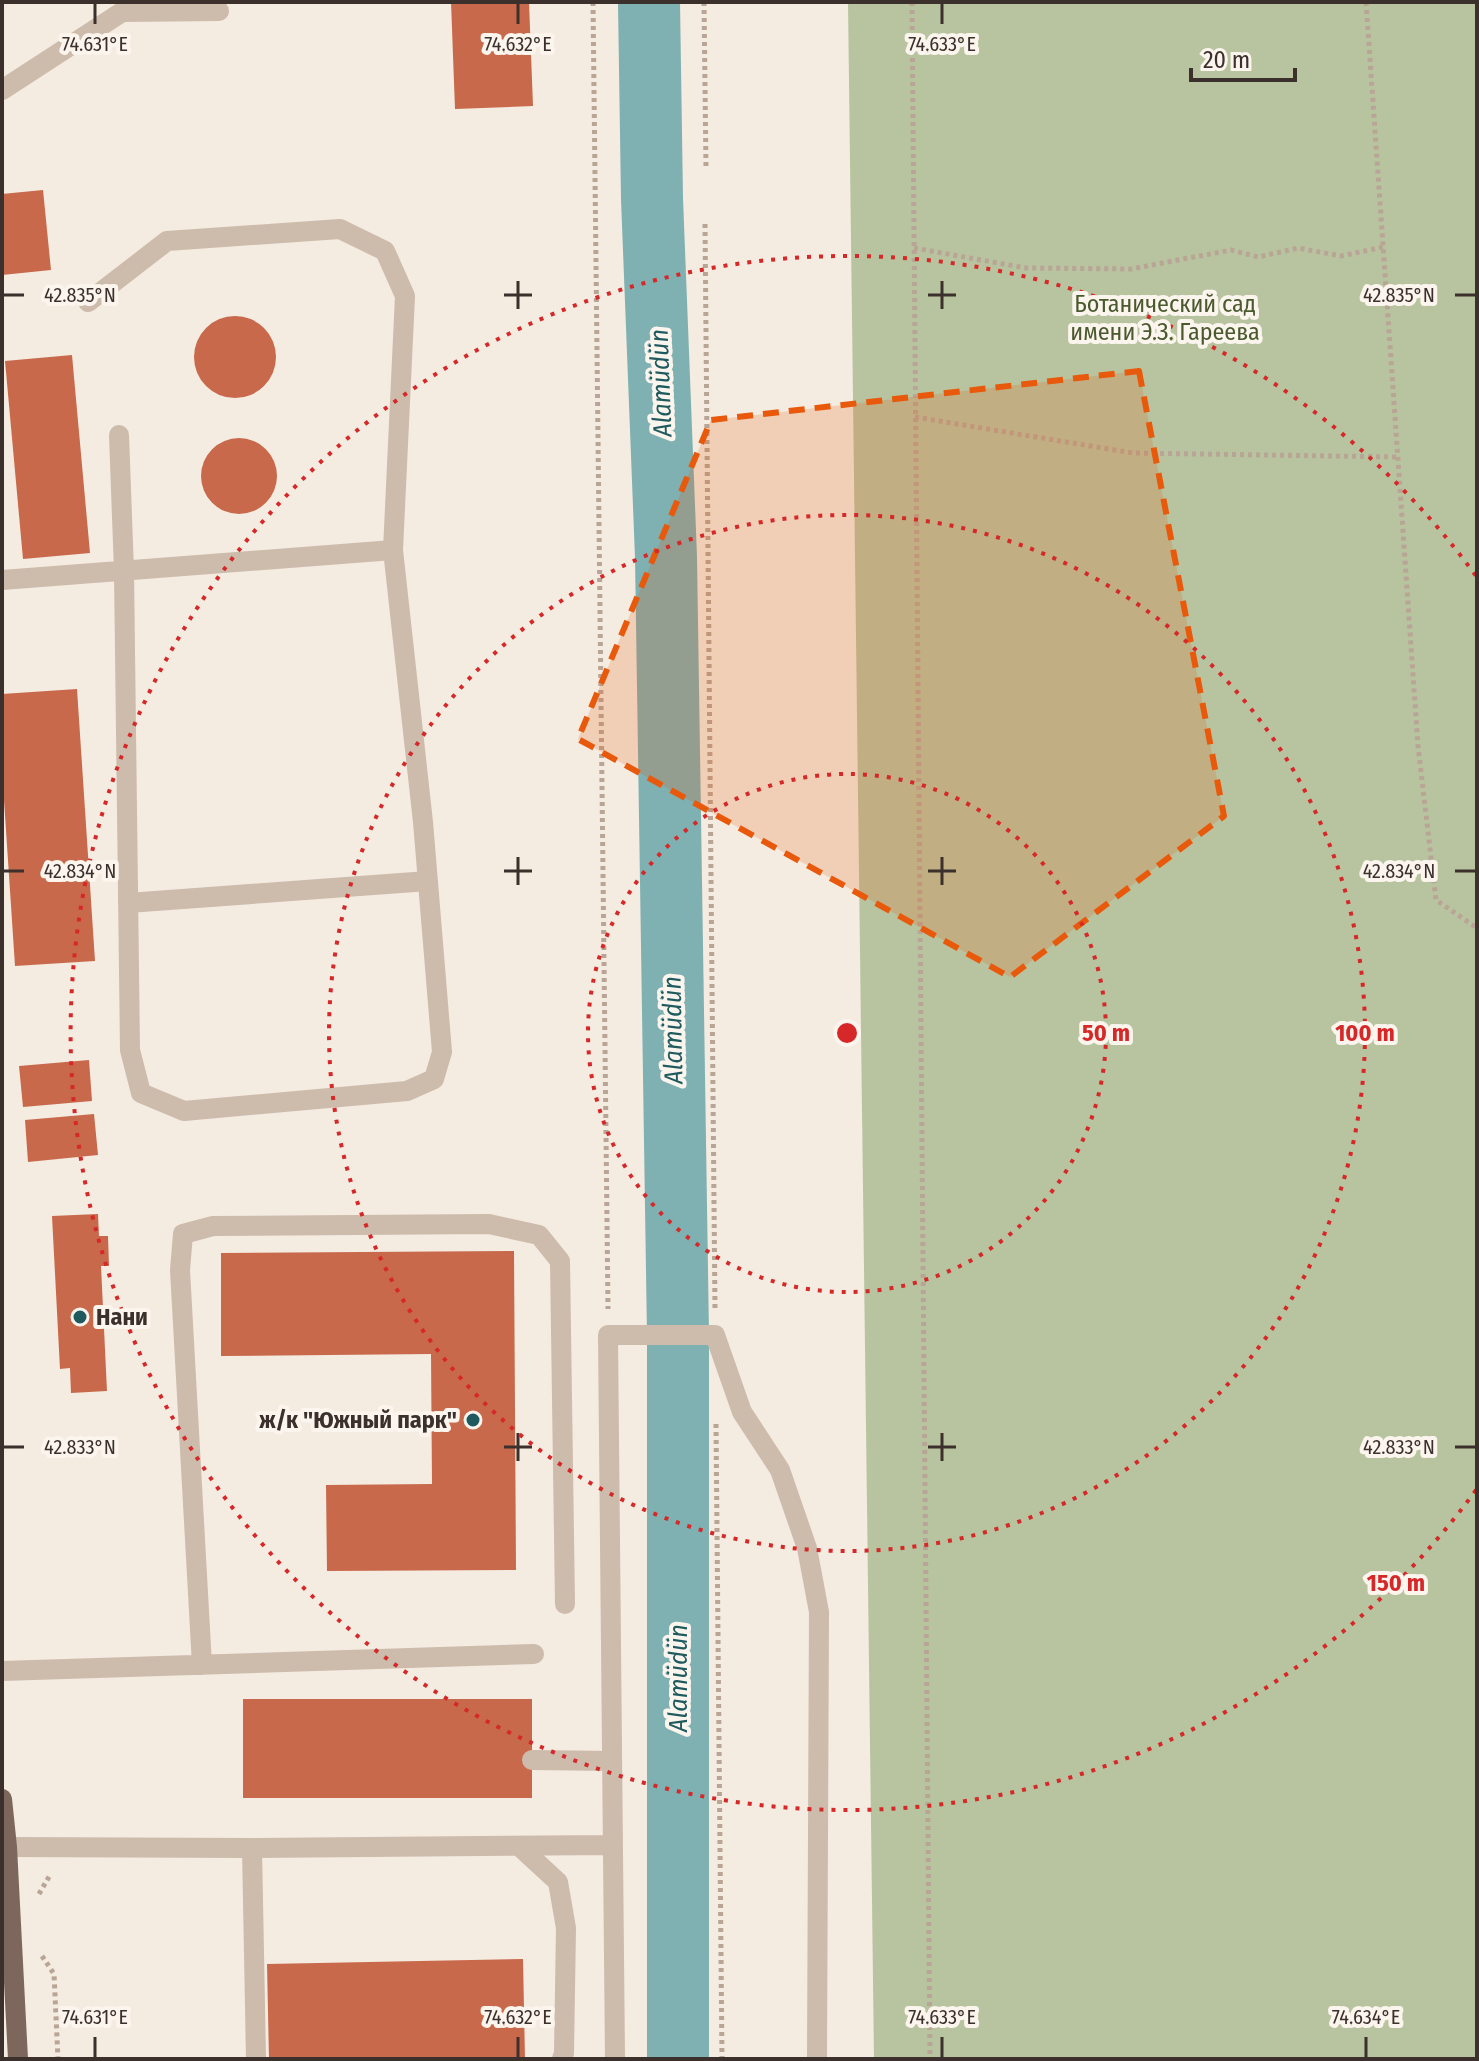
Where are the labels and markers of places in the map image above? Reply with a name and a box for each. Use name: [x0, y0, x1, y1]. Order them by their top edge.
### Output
centre of rings: [833, 1019, 861, 1047]
place label: Нани: [96, 1303, 148, 1331]
marker: Нани: [71, 1308, 89, 1326]
place label: ж/к "Южный парк": [258, 1406, 457, 1434]
marker: ж/к "Южный парк": [464, 1411, 482, 1429]

